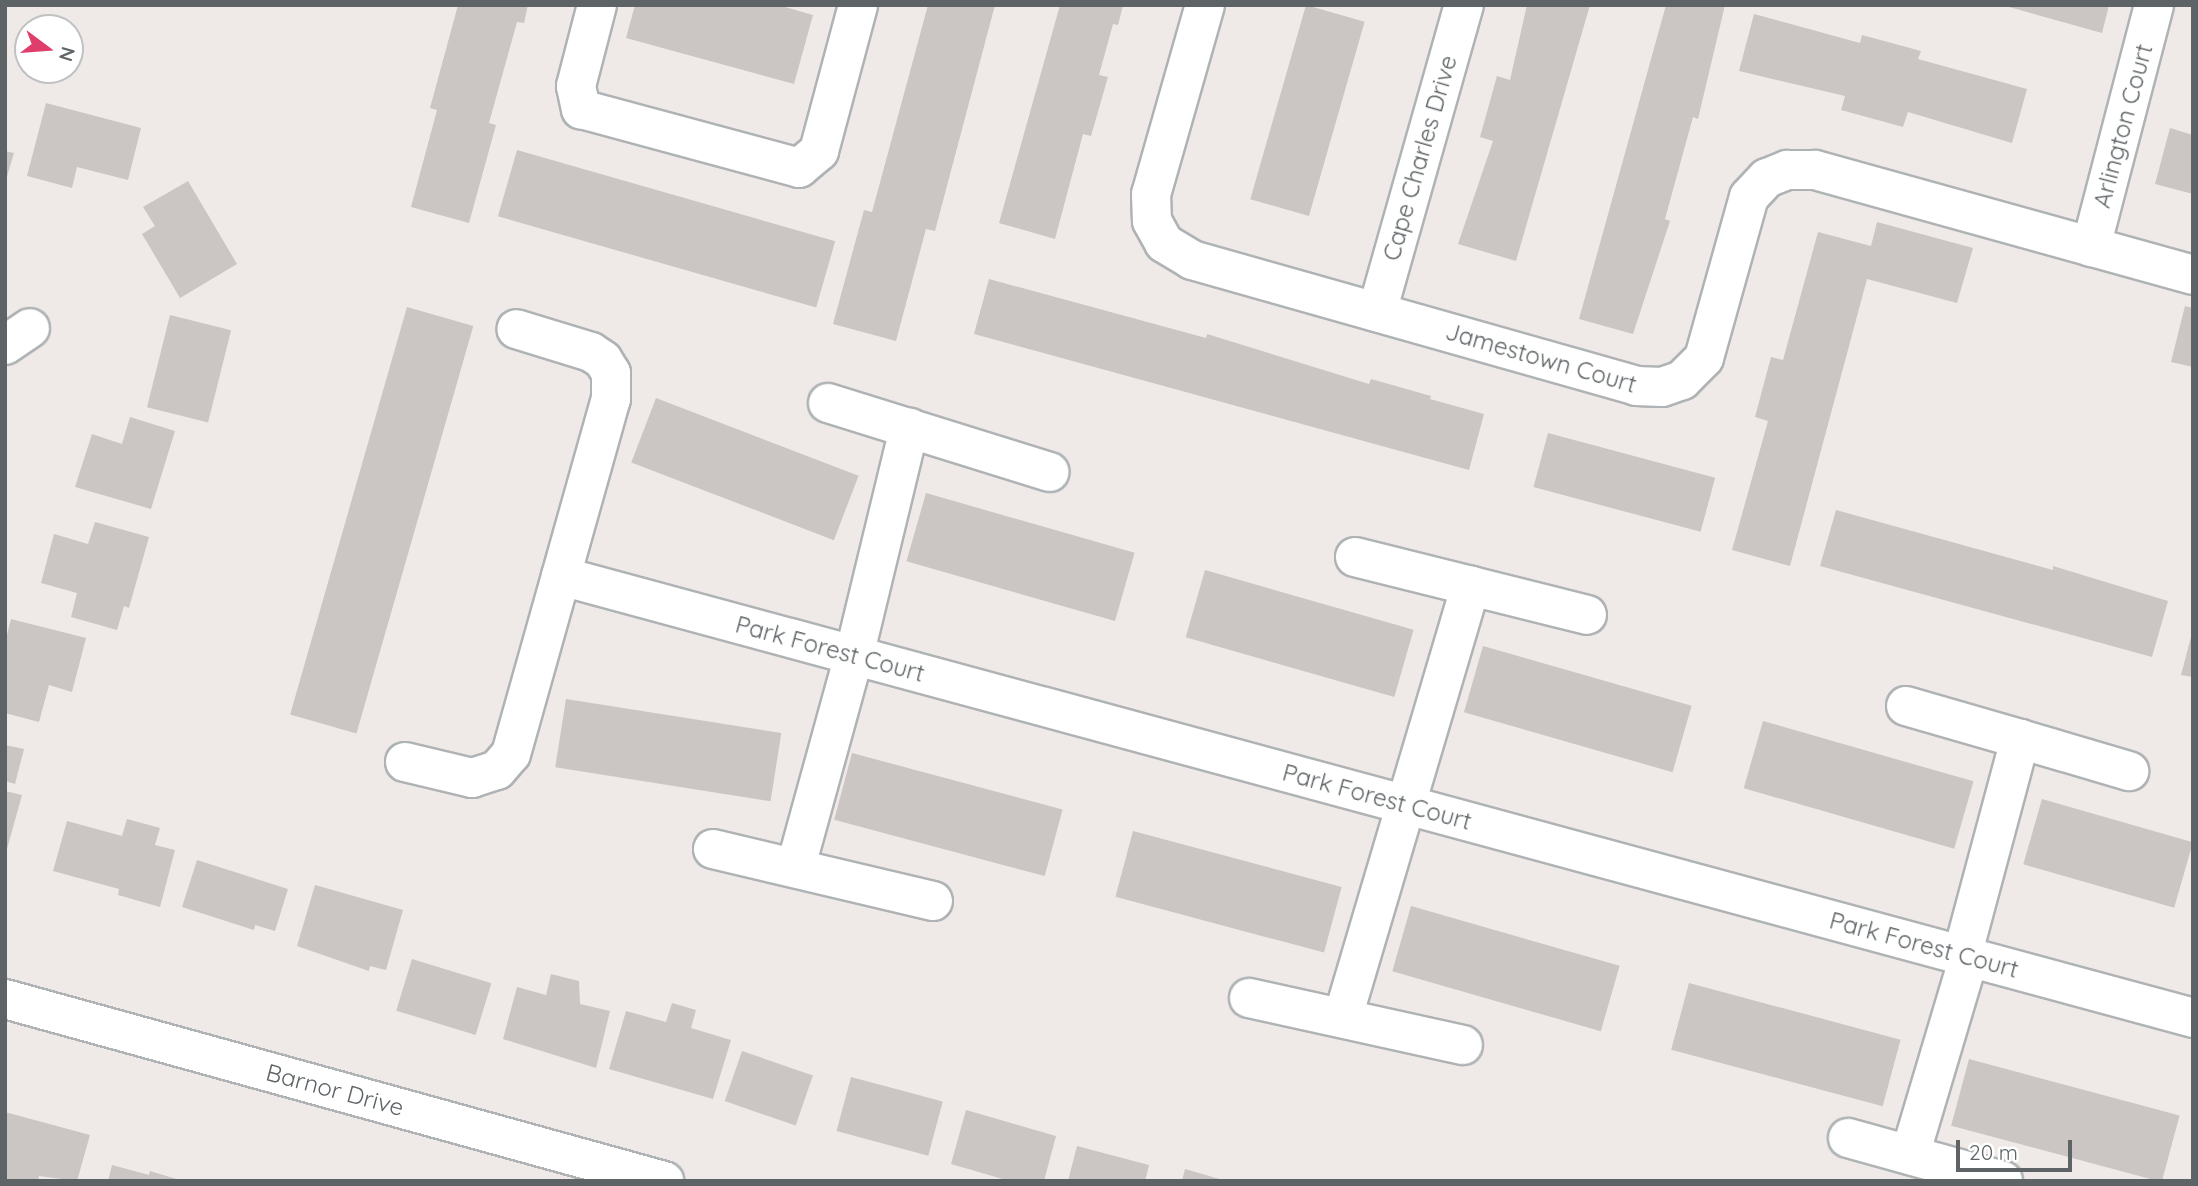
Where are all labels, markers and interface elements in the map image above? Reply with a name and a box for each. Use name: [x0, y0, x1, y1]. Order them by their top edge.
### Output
north arrow: [14, 14, 84, 84]
street label: Arlington Court: [2087, 41, 2159, 211]
text: N: [54, 44, 81, 64]
street label: Cape Charles Drive: [1377, 52, 1463, 264]
street label: Jamestown Court: [1442, 317, 1640, 399]
street label: Park Forest Court: [732, 610, 928, 688]
street label: Park Forest Court: [1279, 758, 1475, 836]
street label: Park Forest Court: [1826, 906, 2022, 984]
street label: Barnor Drive: [263, 1058, 407, 1122]
scale bar: [1960, 1126, 2076, 1170]
text: 20 m: [1969, 1139, 2018, 1165]

